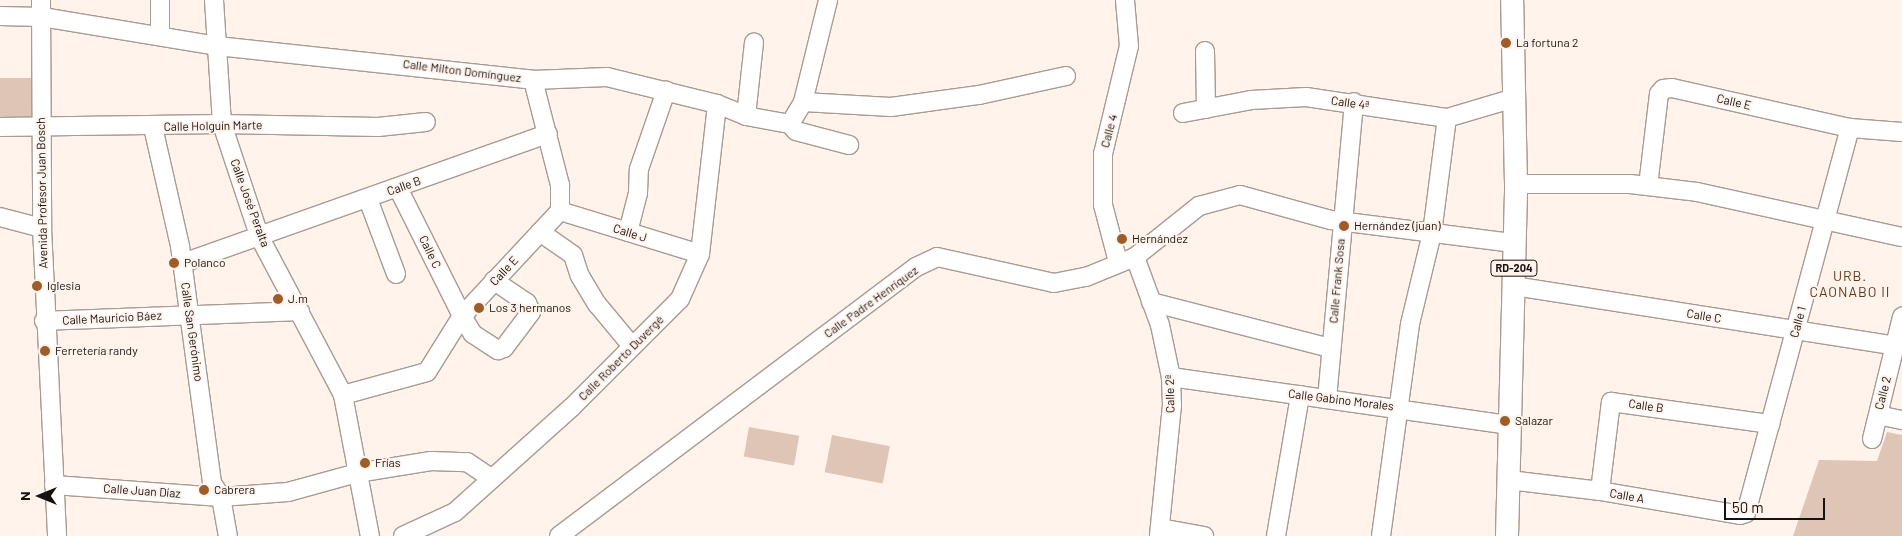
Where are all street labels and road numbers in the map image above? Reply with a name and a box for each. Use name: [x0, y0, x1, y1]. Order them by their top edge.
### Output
street label: Calle Milton Domínguez: [402, 57, 522, 85]
street label: Calle E: [1715, 91, 1753, 113]
street label: Calle 4ª: [1330, 93, 1370, 113]
street label: Calle 4: [1098, 113, 1120, 149]
street label: Avenida Profesor Juan Bosch: [33, 117, 51, 269]
street label: Calle Holguín Marte: [163, 118, 263, 134]
street label: Calle José Peralta: [227, 157, 273, 249]
street label: Calle B: [385, 173, 423, 199]
street label: Calle J: [611, 221, 649, 245]
street label: Calle C: [416, 233, 444, 271]
street label: Calle Frank Sosa: [1326, 238, 1348, 324]
street label: Calle E: [487, 253, 521, 289]
road number: RD-204: [1490, 260, 1538, 276]
street label: Calle Padre Henríquez: [821, 263, 921, 341]
street label: Calle San Gerónimo: [178, 281, 206, 383]
street label: Calle 1: [1787, 305, 1809, 339]
street label: Calle C: [1686, 306, 1722, 326]
street label: Calle Mauricio Báez: [62, 308, 162, 328]
street label: Calle Roberto Duvergé: [575, 312, 667, 404]
street label: Calle 2ª: [1162, 375, 1178, 413]
street label: Calle 2: [1872, 375, 1894, 411]
street label: Calle Gabino Morales: [1287, 386, 1395, 414]
street label: Calle B: [1628, 396, 1664, 416]
street label: Calle Juan Díaz: [103, 481, 181, 501]
street label: Calle A: [1609, 486, 1645, 506]

